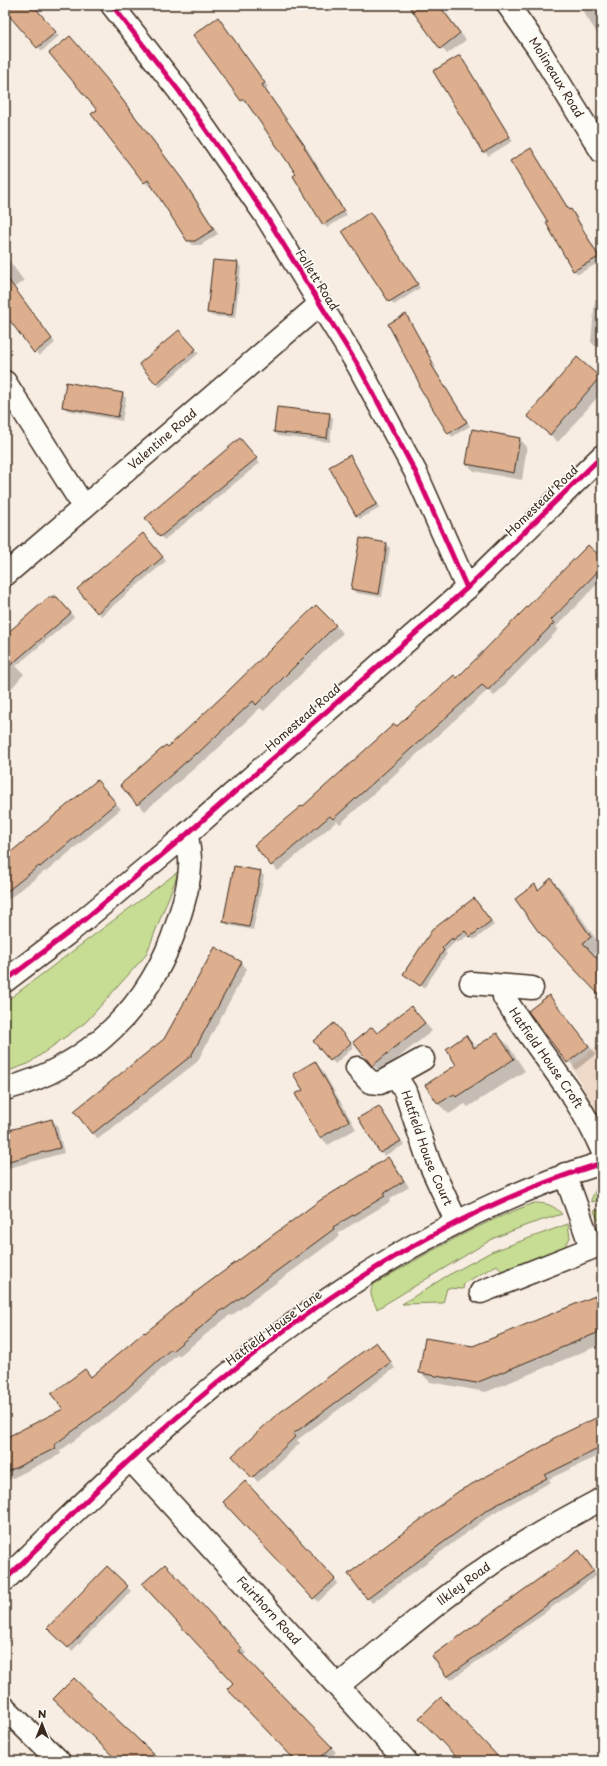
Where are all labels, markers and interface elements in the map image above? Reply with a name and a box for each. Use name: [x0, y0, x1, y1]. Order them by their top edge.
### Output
street label: Molineaux Road: [525, 33, 589, 121]
street label: Follett Road: [292, 245, 344, 314]
street label: Valentine Road: [124, 404, 200, 473]
street label: Homestead Road: [501, 461, 582, 540]
street label: Homestead Road: [260, 679, 344, 755]
street label: Hatfield House Croft: [505, 1004, 588, 1112]
street label: Hatfield House Court: [397, 1088, 458, 1209]
street label: Hatfield House Lane: [221, 1285, 326, 1369]
street label: Ilkley Road: [433, 1557, 494, 1609]
street label: Fairthorn Road: [233, 1571, 306, 1648]
north arrow: [22, 1704, 62, 1744]
text: N: [38, 1705, 47, 1722]

